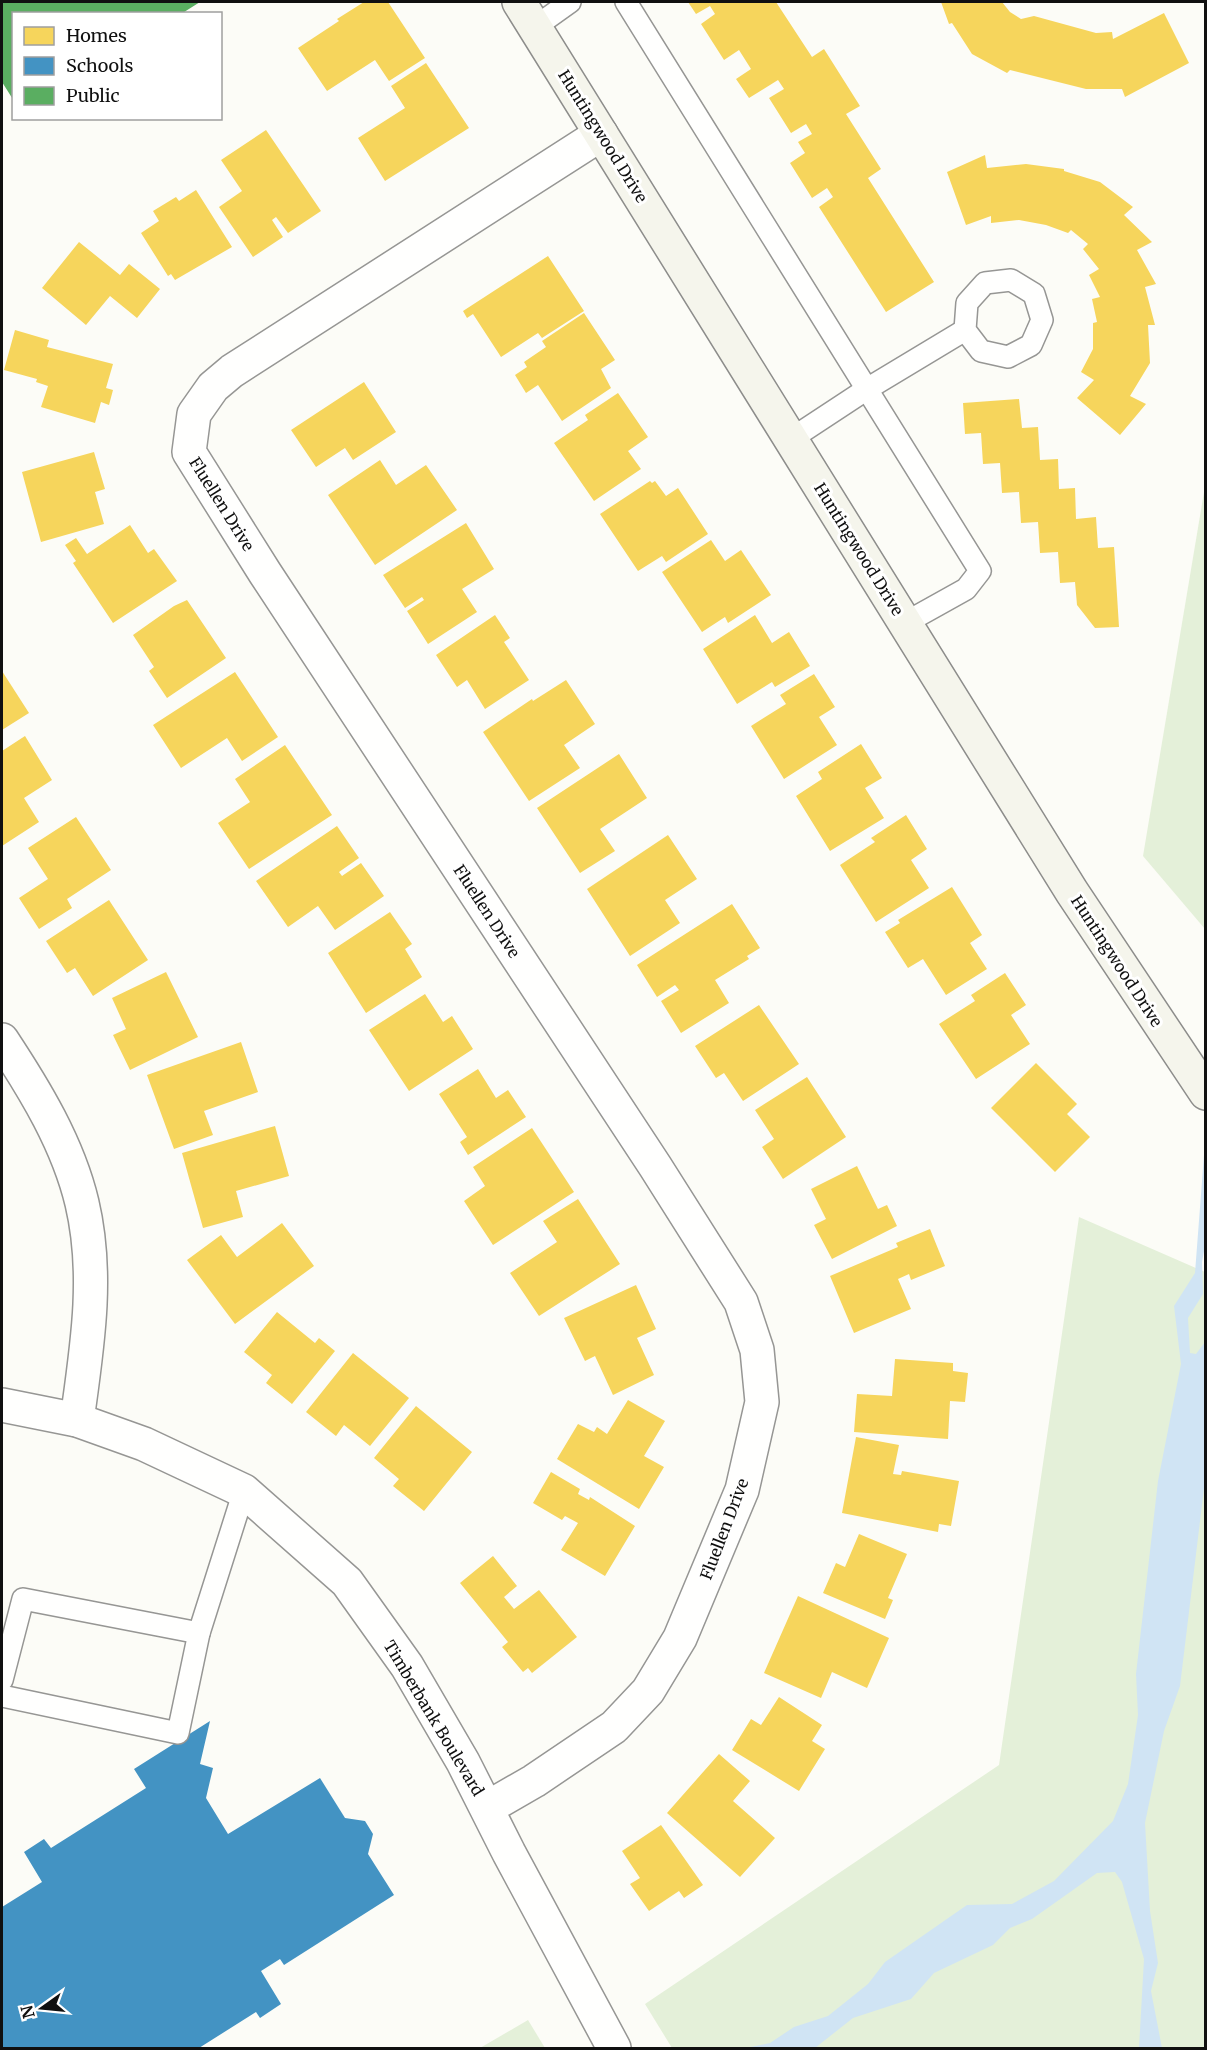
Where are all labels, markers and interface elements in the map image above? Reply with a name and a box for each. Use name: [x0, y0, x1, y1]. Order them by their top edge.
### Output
legend: [12, 12, 222, 120]
text: Homes: [66, 24, 127, 47]
text: Schools: [66, 54, 134, 77]
street label: Huntingwood Drive: [554, 66, 652, 206]
text: Public: [66, 84, 120, 107]
street label: Fluellen Drive: [185, 453, 259, 555]
street label: Huntingwood Drive: [810, 479, 908, 619]
street label: Fluellen Drive: [449, 861, 525, 961]
street label: Huntingwood Drive: [1067, 891, 1167, 1031]
street label: Fluellen Drive: [695, 1475, 753, 1583]
street label: Timberbank Boulevard: [380, 1637, 489, 1800]
north arrow: [12, 1978, 72, 2038]
text: N: [16, 2003, 39, 2021]

